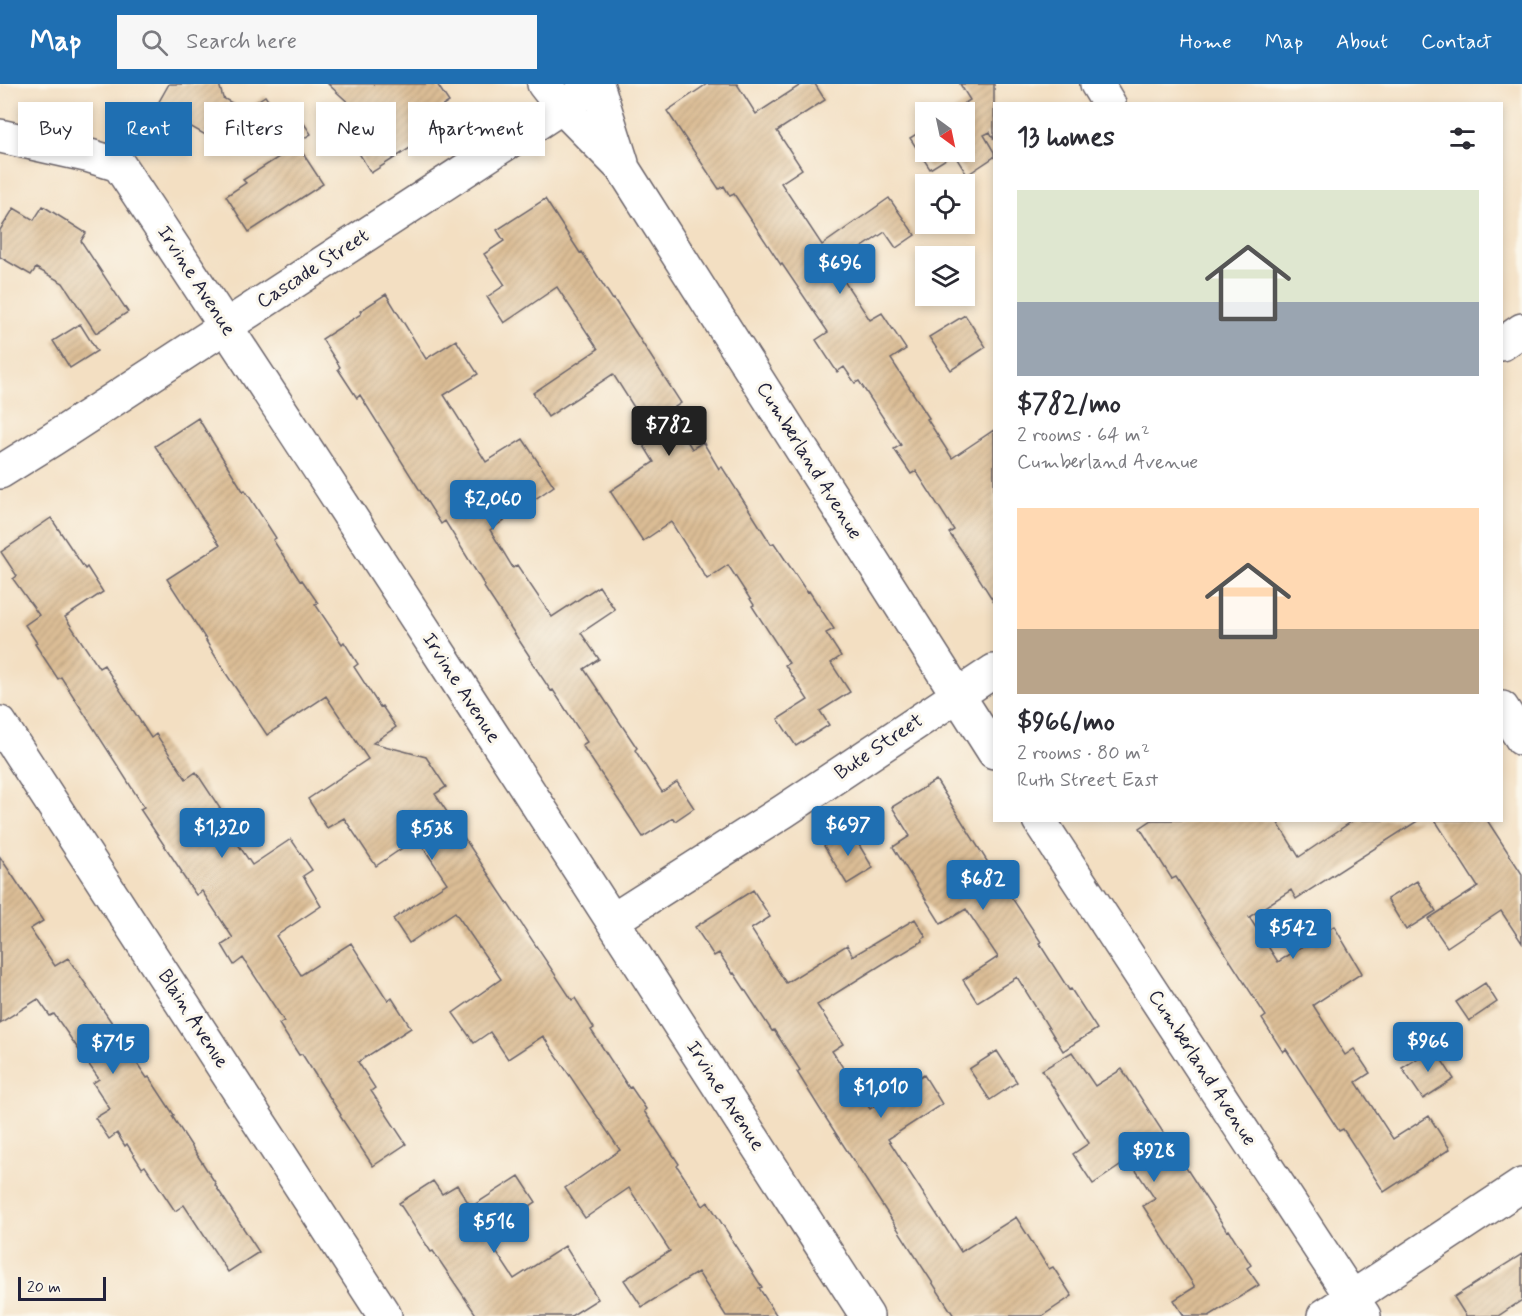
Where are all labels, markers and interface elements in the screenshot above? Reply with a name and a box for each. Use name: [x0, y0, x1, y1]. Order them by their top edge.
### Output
search box: [117, 15, 537, 69]
text: Map: [30, 24, 81, 61]
icon: search: [138, 26, 171, 59]
text: Search here: [186, 28, 297, 56]
text: Home: [1180, 28, 1232, 56]
text: Map: [1265, 28, 1303, 56]
text: About: [1336, 28, 1388, 56]
text: Contact: [1421, 28, 1492, 56]
chip: Buy: [18, 102, 93, 156]
chip: Rent: [105, 102, 192, 156]
chip: Filters: [204, 102, 304, 156]
chip: New: [316, 102, 396, 156]
chip: Apartment: [408, 102, 545, 156]
north arrow: [915, 102, 975, 162]
map controls: [915, 102, 975, 306]
text: 13 homes: [1017, 121, 1115, 155]
icon: filters: [1446, 122, 1479, 155]
button: locate: [915, 174, 975, 234]
street label: Irvine Avenue: [150, 221, 242, 342]
street label: Cascade Street: [252, 223, 374, 315]
icon: home: [1194, 229, 1302, 337]
pin: $696: [804, 244, 876, 295]
button: layers: [915, 246, 975, 306]
text: $696: [818, 250, 862, 277]
street label: Cumberland Avenue: [750, 377, 868, 545]
text: $782/mo: [1017, 388, 1121, 422]
pin: $782: [633, 406, 705, 457]
text: $782: [646, 412, 692, 439]
text: 2 rooms · 64 m²: [1017, 422, 1150, 449]
text: Cumberland Avenue: [1017, 449, 1198, 476]
pin: $2,060: [444, 480, 542, 531]
text: $2,060: [464, 486, 522, 513]
icon: home: [1194, 547, 1302, 655]
street label: Irvine Avenue: [415, 628, 507, 749]
text: $966/mo: [1017, 706, 1115, 740]
street label: Bute Street: [829, 707, 929, 787]
text: 2 rooms · 80 m²: [1017, 740, 1150, 767]
text: Ruth Street East: [1017, 767, 1158, 794]
pin: $697: [812, 806, 884, 857]
pin: $1,320: [173, 808, 271, 859]
pin: $538: [396, 810, 468, 861]
text: $697: [825, 812, 871, 839]
text: $1,320: [194, 814, 250, 841]
text: $538: [410, 816, 454, 843]
pin: $682: [947, 860, 1019, 911]
text: $682: [961, 866, 1005, 893]
pin: $542: [1257, 909, 1329, 960]
text: $542: [1269, 915, 1317, 942]
street label: Blain Avenue: [151, 964, 235, 1074]
street label: Cumberland Avenue: [1141, 985, 1263, 1151]
pin: $966: [1392, 1022, 1464, 1073]
pin: $715: [77, 1024, 149, 1075]
text: $966: [1407, 1028, 1449, 1055]
text: $715: [91, 1030, 135, 1057]
street label: Irvine Avenue: [679, 1036, 771, 1157]
pin: $1,010: [832, 1068, 930, 1119]
text: $1,010: [853, 1074, 909, 1101]
pin: $928: [1118, 1132, 1190, 1183]
text: $928: [1133, 1138, 1175, 1165]
pin: $516: [458, 1203, 530, 1254]
text: $516: [473, 1209, 515, 1236]
scale bar: [18, 1274, 106, 1302]
text: 20 m: [27, 1277, 61, 1298]

